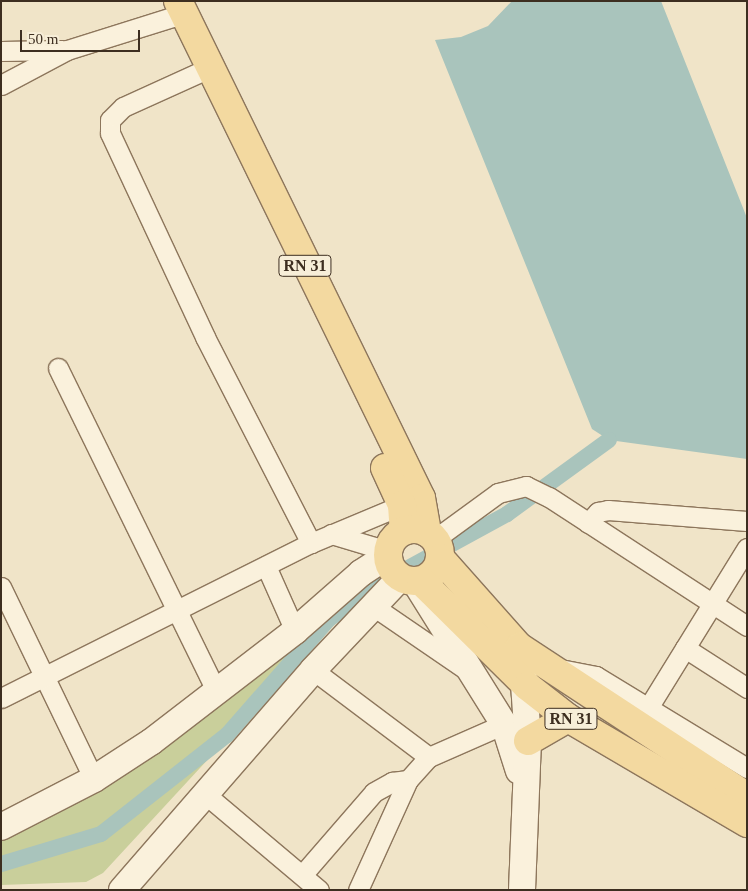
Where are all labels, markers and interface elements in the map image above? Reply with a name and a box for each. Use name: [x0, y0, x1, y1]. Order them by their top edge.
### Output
scale bar: [22, 20, 142, 52]
text: 50 m: [28, 31, 58, 47]
road number: RN 31: [278, 252, 332, 280]
road number: RN 31: [544, 706, 598, 732]

